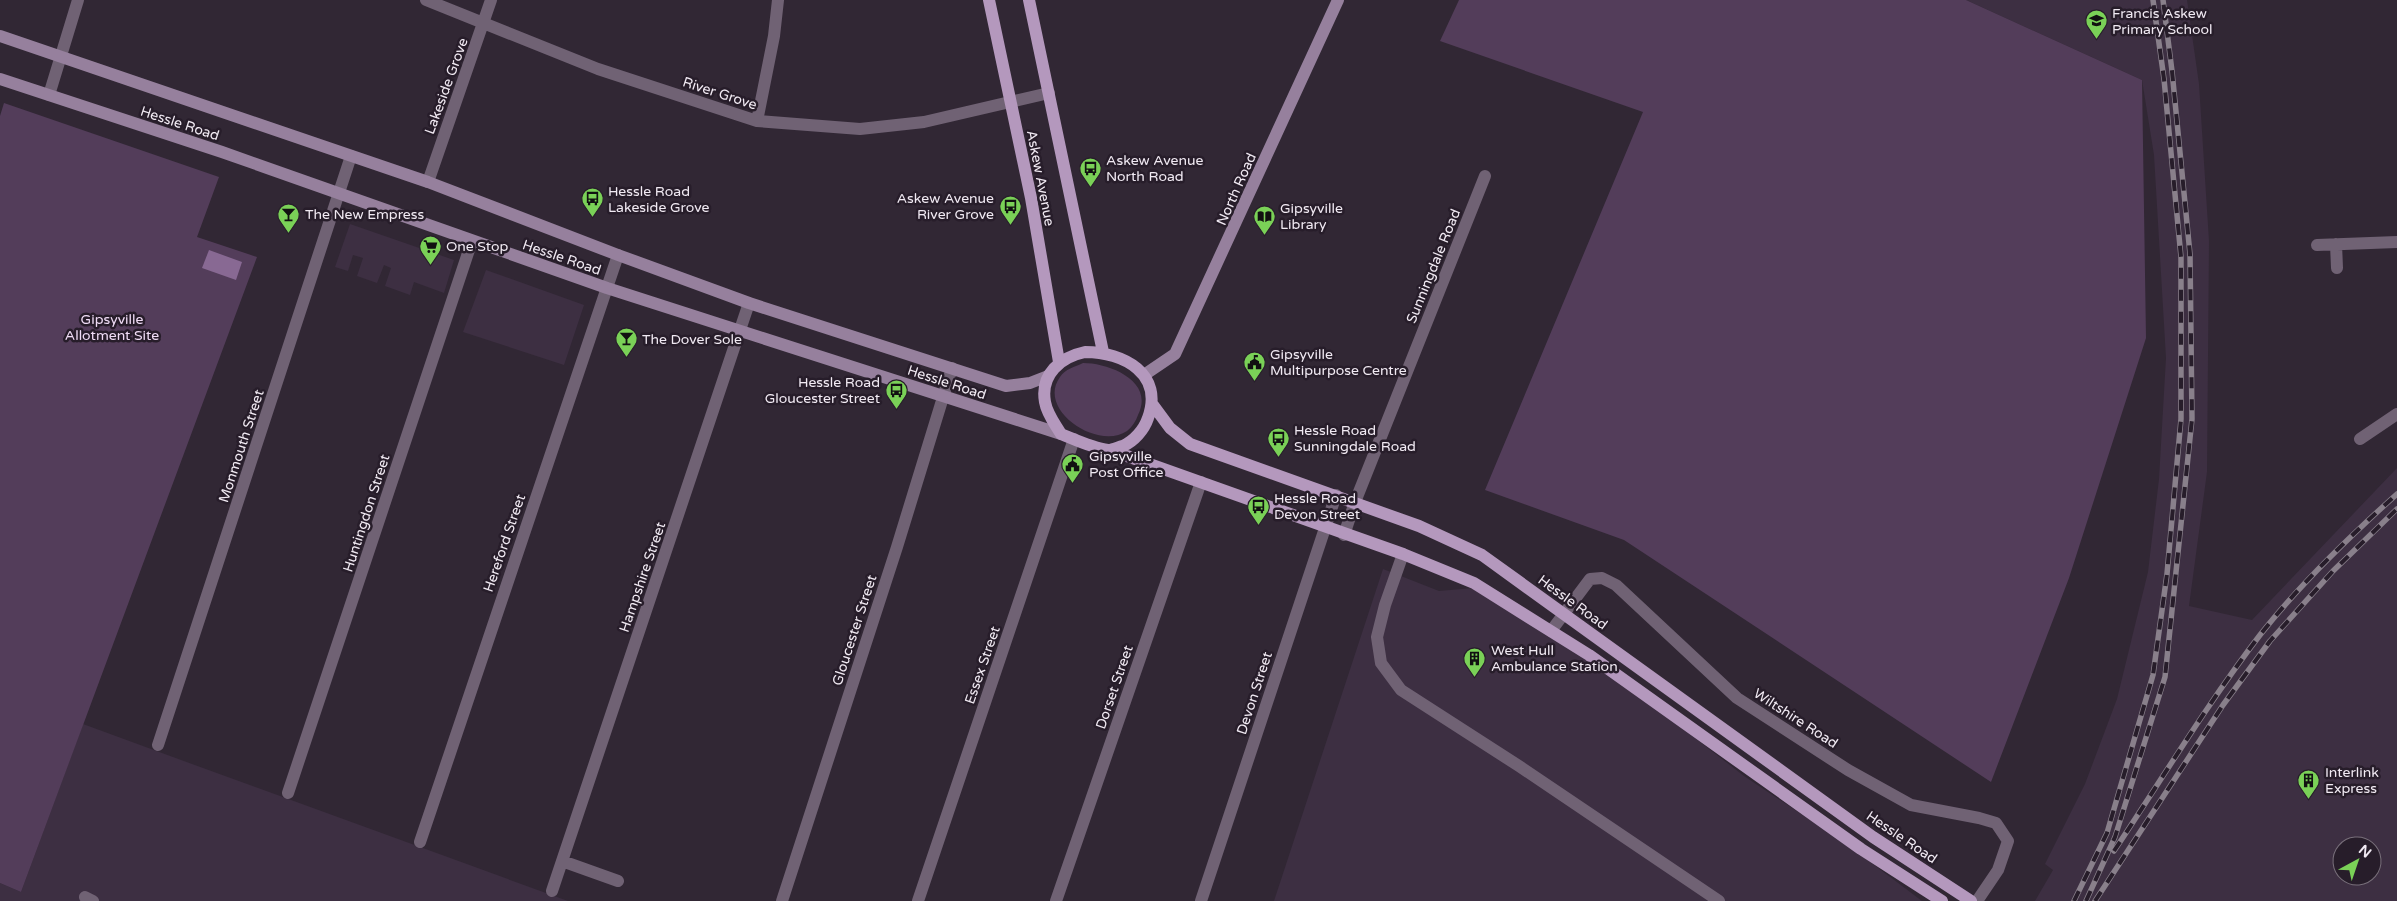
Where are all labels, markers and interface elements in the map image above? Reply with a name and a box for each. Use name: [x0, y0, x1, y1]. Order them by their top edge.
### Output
place label: Francis Askew Primary School: [2112, 5, 2213, 38]
school or university icon: Francis Askew Primary School: [2084, 9, 2108, 40]
street label: Lakeside Grove: [421, 36, 472, 137]
street label: River Grove: [681, 73, 759, 113]
street label: Hessle Road: [138, 103, 221, 144]
street label: Askew Avenue: [1023, 129, 1058, 228]
street label: North Road: [1213, 150, 1260, 228]
place label: Askew Avenue North Road: [1106, 152, 1203, 185]
bus stop icon: Askew Avenue North Road: [1078, 156, 1102, 187]
place label: Hessle Road Lakeside Grove: [608, 183, 709, 216]
bus stop icon: Hessle Road Lakeside Grove: [580, 187, 604, 218]
place label: Askew Avenue River Grove: [897, 190, 994, 223]
bus stop icon: Askew Avenue River Grove: [998, 194, 1022, 225]
place label: Gipsyville Library: [1280, 200, 1343, 233]
bar icon: The New Empress: [277, 202, 301, 233]
library icon: Gipsyville Library: [1252, 204, 1276, 235]
place label: The New Empress: [305, 206, 424, 223]
street label: Sunningdale Road: [1403, 207, 1464, 326]
supermarket icon: One Stop: [418, 234, 442, 265]
street label: Hessle Road: [520, 236, 603, 279]
place label: One Stop: [446, 238, 508, 255]
park label: Gipsyville Allotment Site: [65, 311, 159, 344]
bar icon: The Dover Sole: [614, 327, 638, 358]
place label: The Dover Sole: [642, 331, 742, 348]
place label: Gipsyville Multipurpose Centre: [1270, 346, 1407, 379]
public building icon: Gipsyville Multipurpose Centre: [1242, 350, 1266, 381]
street label: Hessle Road: [905, 362, 988, 403]
place label: Hessle Road Gloucester Street: [765, 374, 881, 407]
bus stop icon: Hessle Road Gloucester Street: [884, 378, 908, 409]
street label: Monmouth Street: [215, 387, 268, 505]
place label: Hessle Road Sunningdale Road: [1294, 422, 1416, 455]
bus stop icon: Hessle Road Sunningdale Road: [1266, 426, 1290, 457]
place label: Gipsyville Post Office: [1089, 448, 1164, 481]
street label: Huntingdon Street: [339, 451, 394, 574]
public building icon: Gipsyville Post Office: [1061, 452, 1085, 483]
place label: Hessle Road Devon Street: [1274, 490, 1361, 523]
street label: Hereford Street: [480, 491, 529, 594]
bus stop icon: Hessle Road Devon Street: [1246, 494, 1270, 525]
street label: Hampshire Street: [616, 519, 670, 635]
street label: Hessle Road: [1535, 571, 1611, 633]
street label: Gloucester Street: [829, 572, 881, 688]
street label: Essex Street: [961, 623, 1004, 706]
street label: Dorset Street: [1092, 642, 1137, 731]
place label: West Hull Ambulance Station: [1491, 642, 1618, 675]
building icon: West Hull Ambulance Station: [1463, 646, 1487, 677]
street label: Devon Street: [1233, 649, 1276, 737]
street label: Wiltshire Road: [1750, 685, 1841, 752]
place label: Interlink Express: [2325, 764, 2379, 797]
building icon: Interlink Express: [2297, 768, 2321, 799]
street label: Hessle Road: [1863, 807, 1940, 867]
north arrow: [2332, 836, 2382, 886]
text: N: [2355, 841, 2375, 862]

